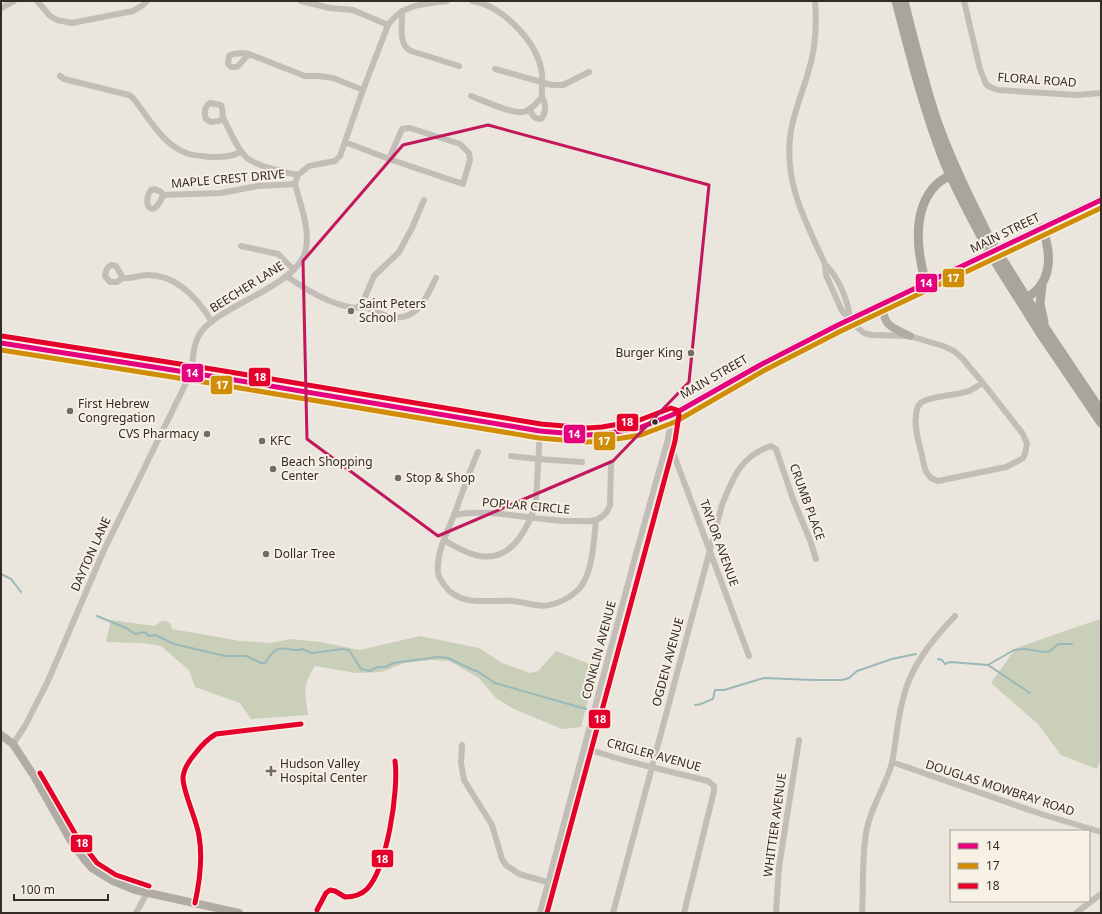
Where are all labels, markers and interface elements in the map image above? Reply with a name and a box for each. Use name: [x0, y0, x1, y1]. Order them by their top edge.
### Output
street label: FLORAL ROAD: [997, 68, 1077, 91]
street label: MAPLE CREST DRIVE: [170, 165, 286, 192]
street label: MAIN STREET: [967, 208, 1043, 257]
street label: BEECHER LANE: [206, 257, 287, 316]
line badge: 17: [942, 268, 965, 288]
text: 17: [947, 270, 959, 285]
line badge: 14: [915, 273, 938, 293]
text: 14: [920, 275, 933, 290]
place label: Saint Peters School: [359, 295, 426, 326]
marker: Saint Peters School: [346, 306, 356, 316]
place label: Burger King: [615, 344, 683, 361]
marker: Burger King: [686, 348, 696, 358]
street label: MAIN STREET: [677, 350, 751, 403]
line badge: 14: [181, 363, 204, 383]
text: 14: [186, 365, 199, 380]
line badge: 18: [248, 367, 271, 387]
text: 18: [254, 369, 266, 384]
line badge: 17: [210, 375, 233, 395]
text: 17: [216, 377, 228, 392]
place label: First Hebrew Congregation: [78, 395, 155, 426]
marker: First Hebrew Congregation: [65, 406, 75, 416]
line badge: 18: [616, 413, 639, 432]
text: 18: [621, 414, 633, 429]
unlabelled marker: [650, 417, 660, 427]
line badge: 14: [563, 424, 586, 444]
place label: CVS Pharmacy: [118, 425, 200, 442]
text: 14: [568, 426, 581, 441]
marker: CVS Pharmacy: [202, 429, 212, 439]
line badge: 17: [593, 431, 616, 451]
place label: KFC: [270, 432, 292, 449]
text: 17: [598, 433, 610, 448]
marker: KFC: [257, 436, 267, 446]
place label: Beach Shopping Center: [281, 453, 373, 484]
street label: CRUMB PLACE: [786, 461, 829, 543]
marker: Beach Shopping Center: [268, 464, 278, 474]
place label: Stop & Shop: [406, 469, 475, 486]
marker: Stop & Shop: [393, 473, 403, 483]
street label: POPLAR CIRCLE: [481, 493, 571, 518]
street label: TAYLOR AVENUE: [696, 497, 743, 589]
street label: DAYTON LANE: [66, 514, 115, 594]
place label: Dollar Tree: [274, 545, 336, 562]
marker: Dollar Tree: [261, 549, 271, 559]
street label: CONKLIN AVENUE: [577, 599, 620, 701]
street label: OGDEN AVENUE: [647, 616, 688, 708]
line badge: 18: [588, 709, 611, 729]
text: 18: [594, 711, 606, 726]
street label: CRIGLER AVENUE: [605, 734, 703, 775]
place label: Hudson Valley Hospital Center: [280, 755, 368, 786]
street label: DOUGLAS MOWBRAY ROAD: [923, 755, 1077, 820]
marker: Hudson Valley Hospital Center: [265, 765, 277, 777]
street label: WHITTIER AVENUE: [759, 772, 790, 878]
legend: [950, 830, 1090, 902]
line badge: 18: [70, 834, 93, 853]
text: 18: [76, 835, 88, 850]
text: 14: [986, 837, 1000, 854]
line badge: 18: [371, 849, 394, 868]
text: 18: [376, 851, 388, 866]
text: 17: [986, 857, 1000, 874]
scale bar: [14, 876, 108, 902]
text: 18: [986, 877, 1000, 894]
text: 100 m: [20, 881, 55, 898]

